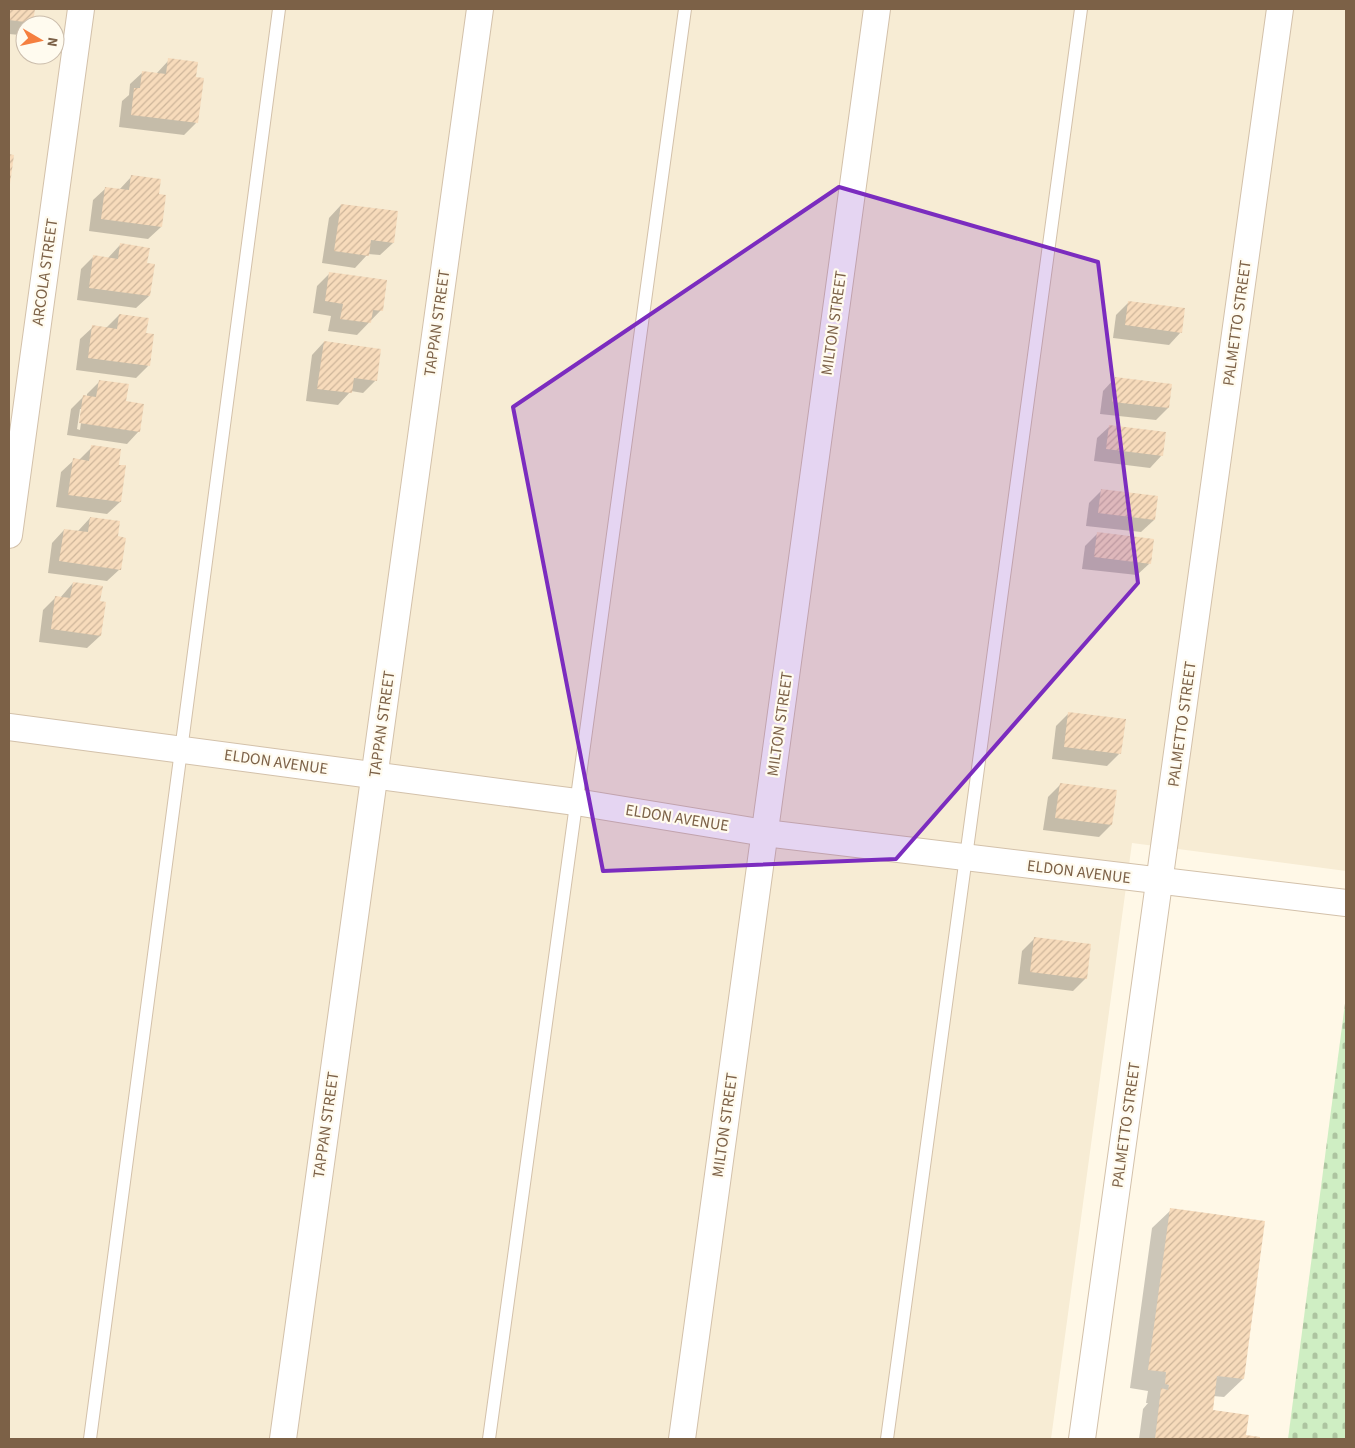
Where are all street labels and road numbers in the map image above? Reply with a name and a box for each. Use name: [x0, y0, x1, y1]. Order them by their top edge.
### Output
street label: ARCOLA STREET: [27, 217, 63, 327]
street label: PALMETTO STREET: [1217, 258, 1257, 387]
street label: TAPPAN STREET: [419, 268, 455, 378]
street label: MILTON STREET: [816, 269, 852, 377]
street label: PALMETTO STREET: [1162, 659, 1202, 788]
street label: TAPPAN STREET: [364, 669, 400, 779]
street label: MILTON STREET: [762, 670, 798, 778]
street label: ELDON AVENUE: [223, 744, 329, 780]
street label: ELDON AVENUE: [624, 799, 730, 837]
street label: ELDON AVENUE: [1026, 855, 1132, 889]
street label: PALMETTO STREET: [1106, 1060, 1146, 1189]
street label: TAPPAN STREET: [308, 1070, 344, 1180]
street label: MILTON STREET: [707, 1071, 743, 1179]

